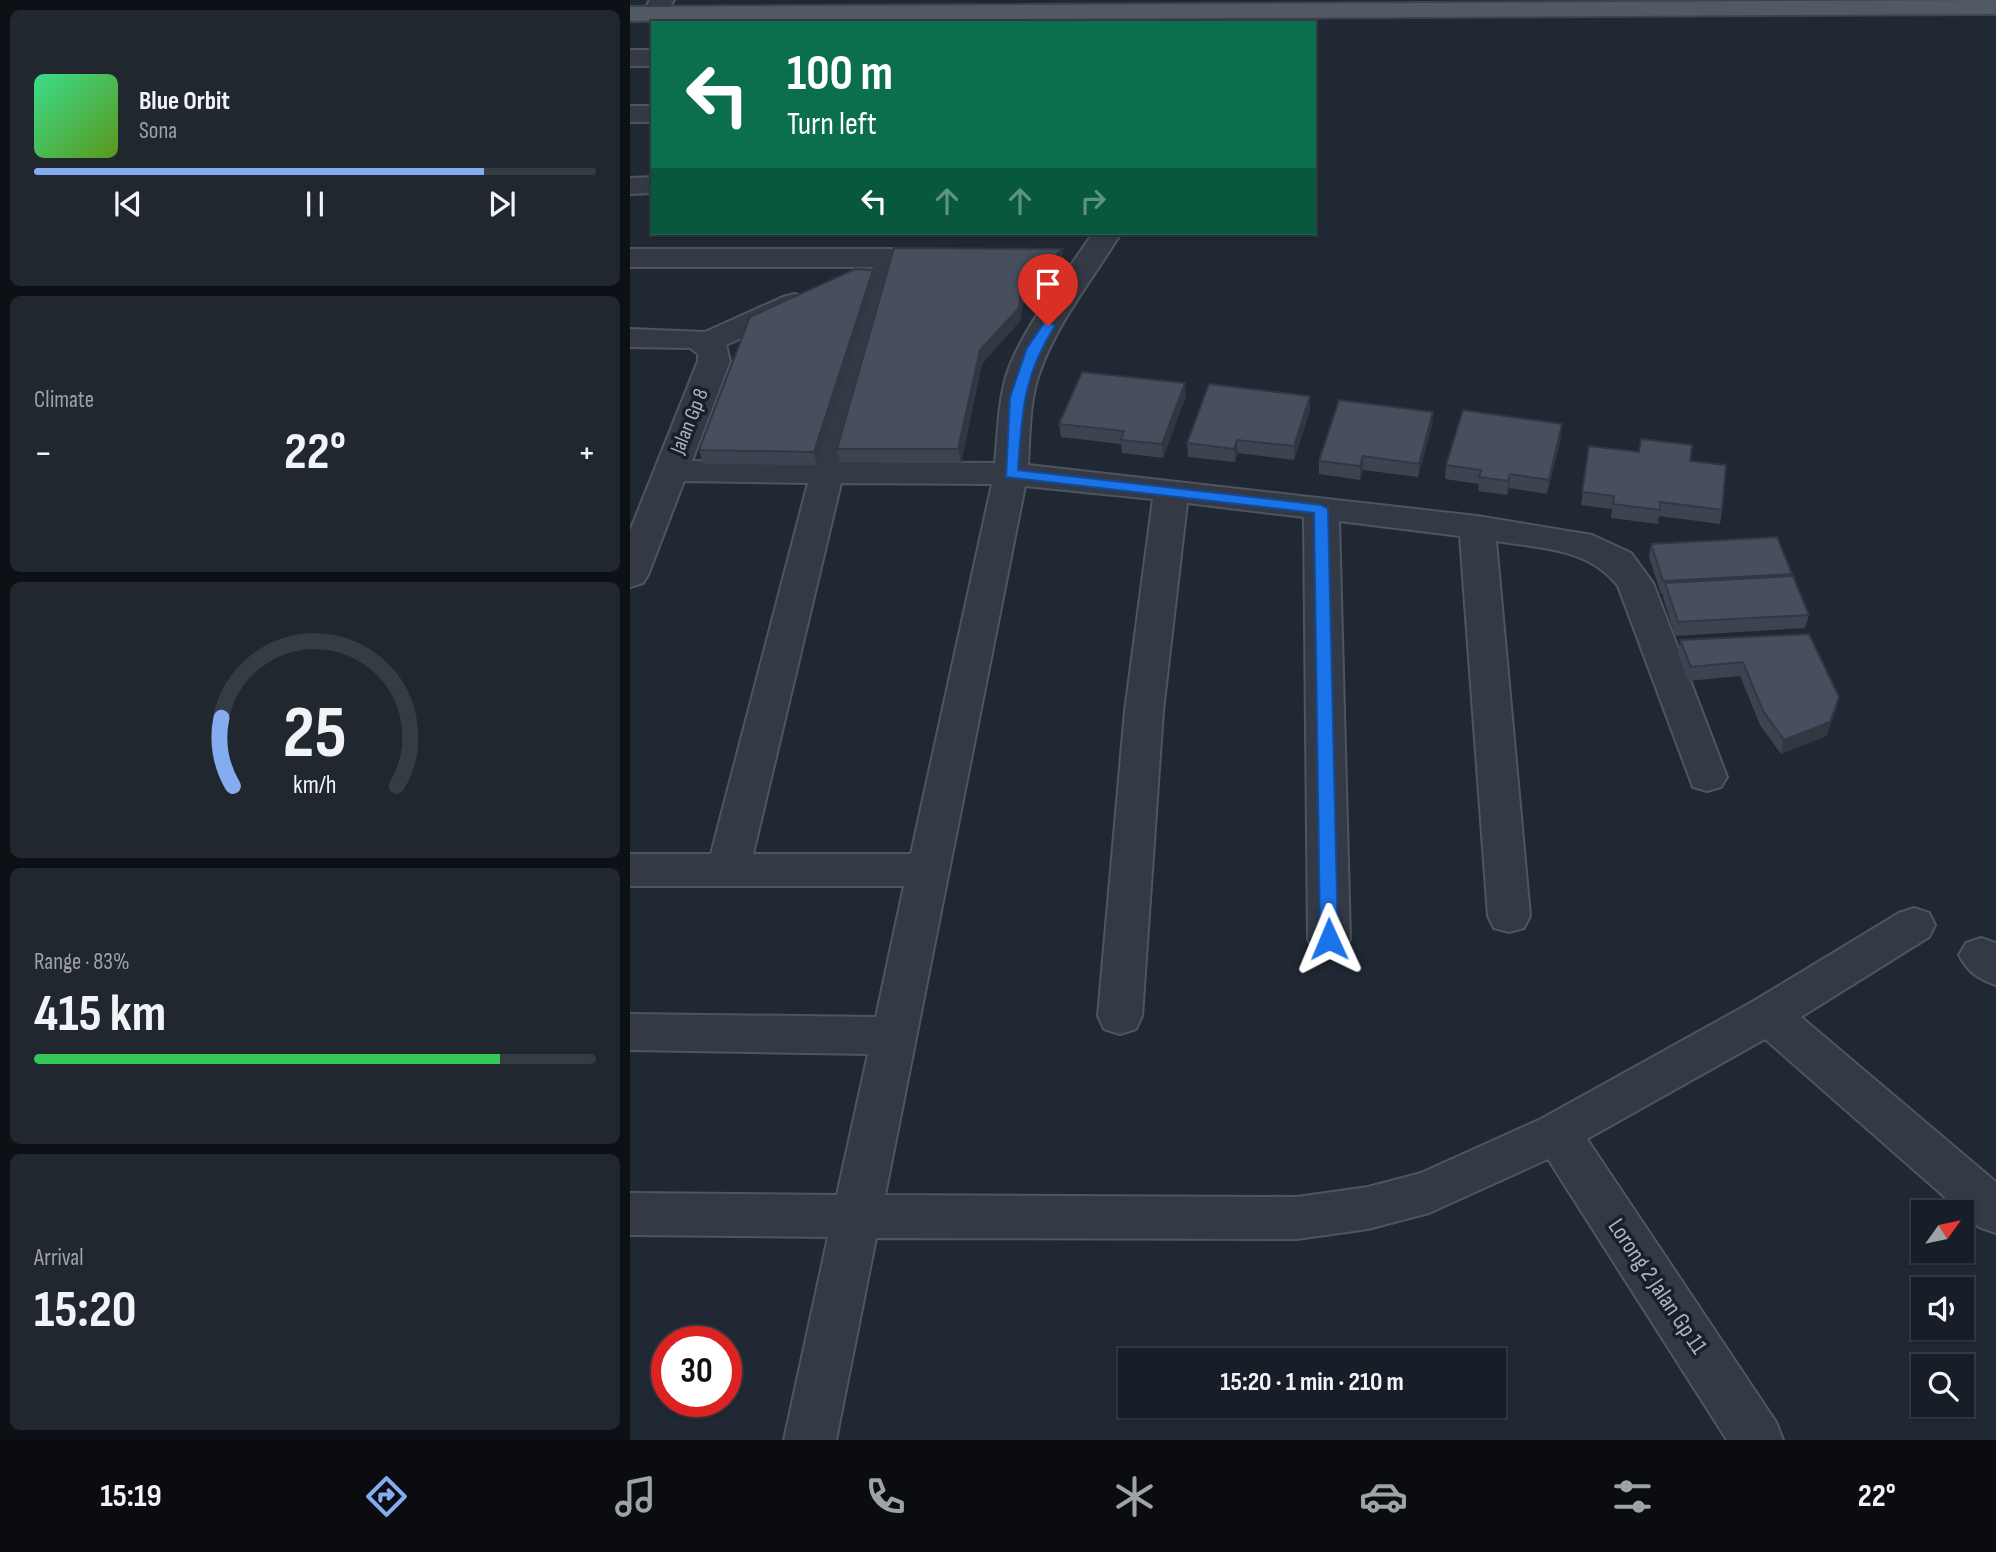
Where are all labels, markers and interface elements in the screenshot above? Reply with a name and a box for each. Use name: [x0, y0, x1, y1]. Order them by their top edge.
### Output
text: 100 m: [787, 45, 893, 104]
icon: left: [672, 49, 763, 140]
text: Blue Orbit: [139, 86, 230, 117]
text: Turn left: [787, 105, 877, 144]
text: Sona: [139, 117, 177, 145]
icon: left: [855, 182, 893, 220]
icon: ahead: [928, 182, 966, 220]
icon: ahead: [1001, 182, 1039, 220]
icon: right: [1074, 182, 1112, 220]
icon: previous: [109, 185, 147, 223]
icon: pause: [296, 185, 334, 223]
icon: next: [483, 185, 521, 223]
pin: [1018, 254, 1078, 326]
icon: arrive: [1029, 265, 1067, 303]
street label: Jalan Gp 8: [665, 385, 714, 459]
text: Climate: [34, 386, 94, 414]
text: 22°: [284, 421, 346, 484]
text: −: [34, 431, 53, 476]
text: +: [577, 431, 596, 476]
text: 25: [283, 690, 347, 778]
text: km/h: [293, 770, 337, 801]
position arrow: [1292, 902, 1366, 976]
text: Range · 83%: [34, 948, 130, 976]
text: 415 km: [34, 983, 166, 1046]
north arrow: [1911, 1200, 1974, 1264]
map controls: [1911, 1200, 1974, 1417]
street label: Lorong 2 Jalan Gp 11: [1602, 1213, 1714, 1360]
text: Arrival: [34, 1244, 83, 1272]
button: sound: [1911, 1277, 1974, 1340]
text: 15:20: [34, 1279, 136, 1342]
speed limit sign: 30: [651, 1326, 742, 1417]
button: search: [1911, 1354, 1974, 1417]
text: 15:20 · 1 min · 210 m: [1220, 1367, 1404, 1398]
icon: directions: [362, 1472, 411, 1521]
icon: music: [611, 1472, 660, 1521]
icon: phone: [861, 1472, 910, 1521]
icon: climate: [1110, 1472, 1159, 1521]
icon: car: [1359, 1472, 1408, 1521]
icon: filters: [1608, 1472, 1657, 1521]
text: 15:19: [100, 1477, 162, 1516]
text: 22°: [1858, 1477, 1896, 1516]

